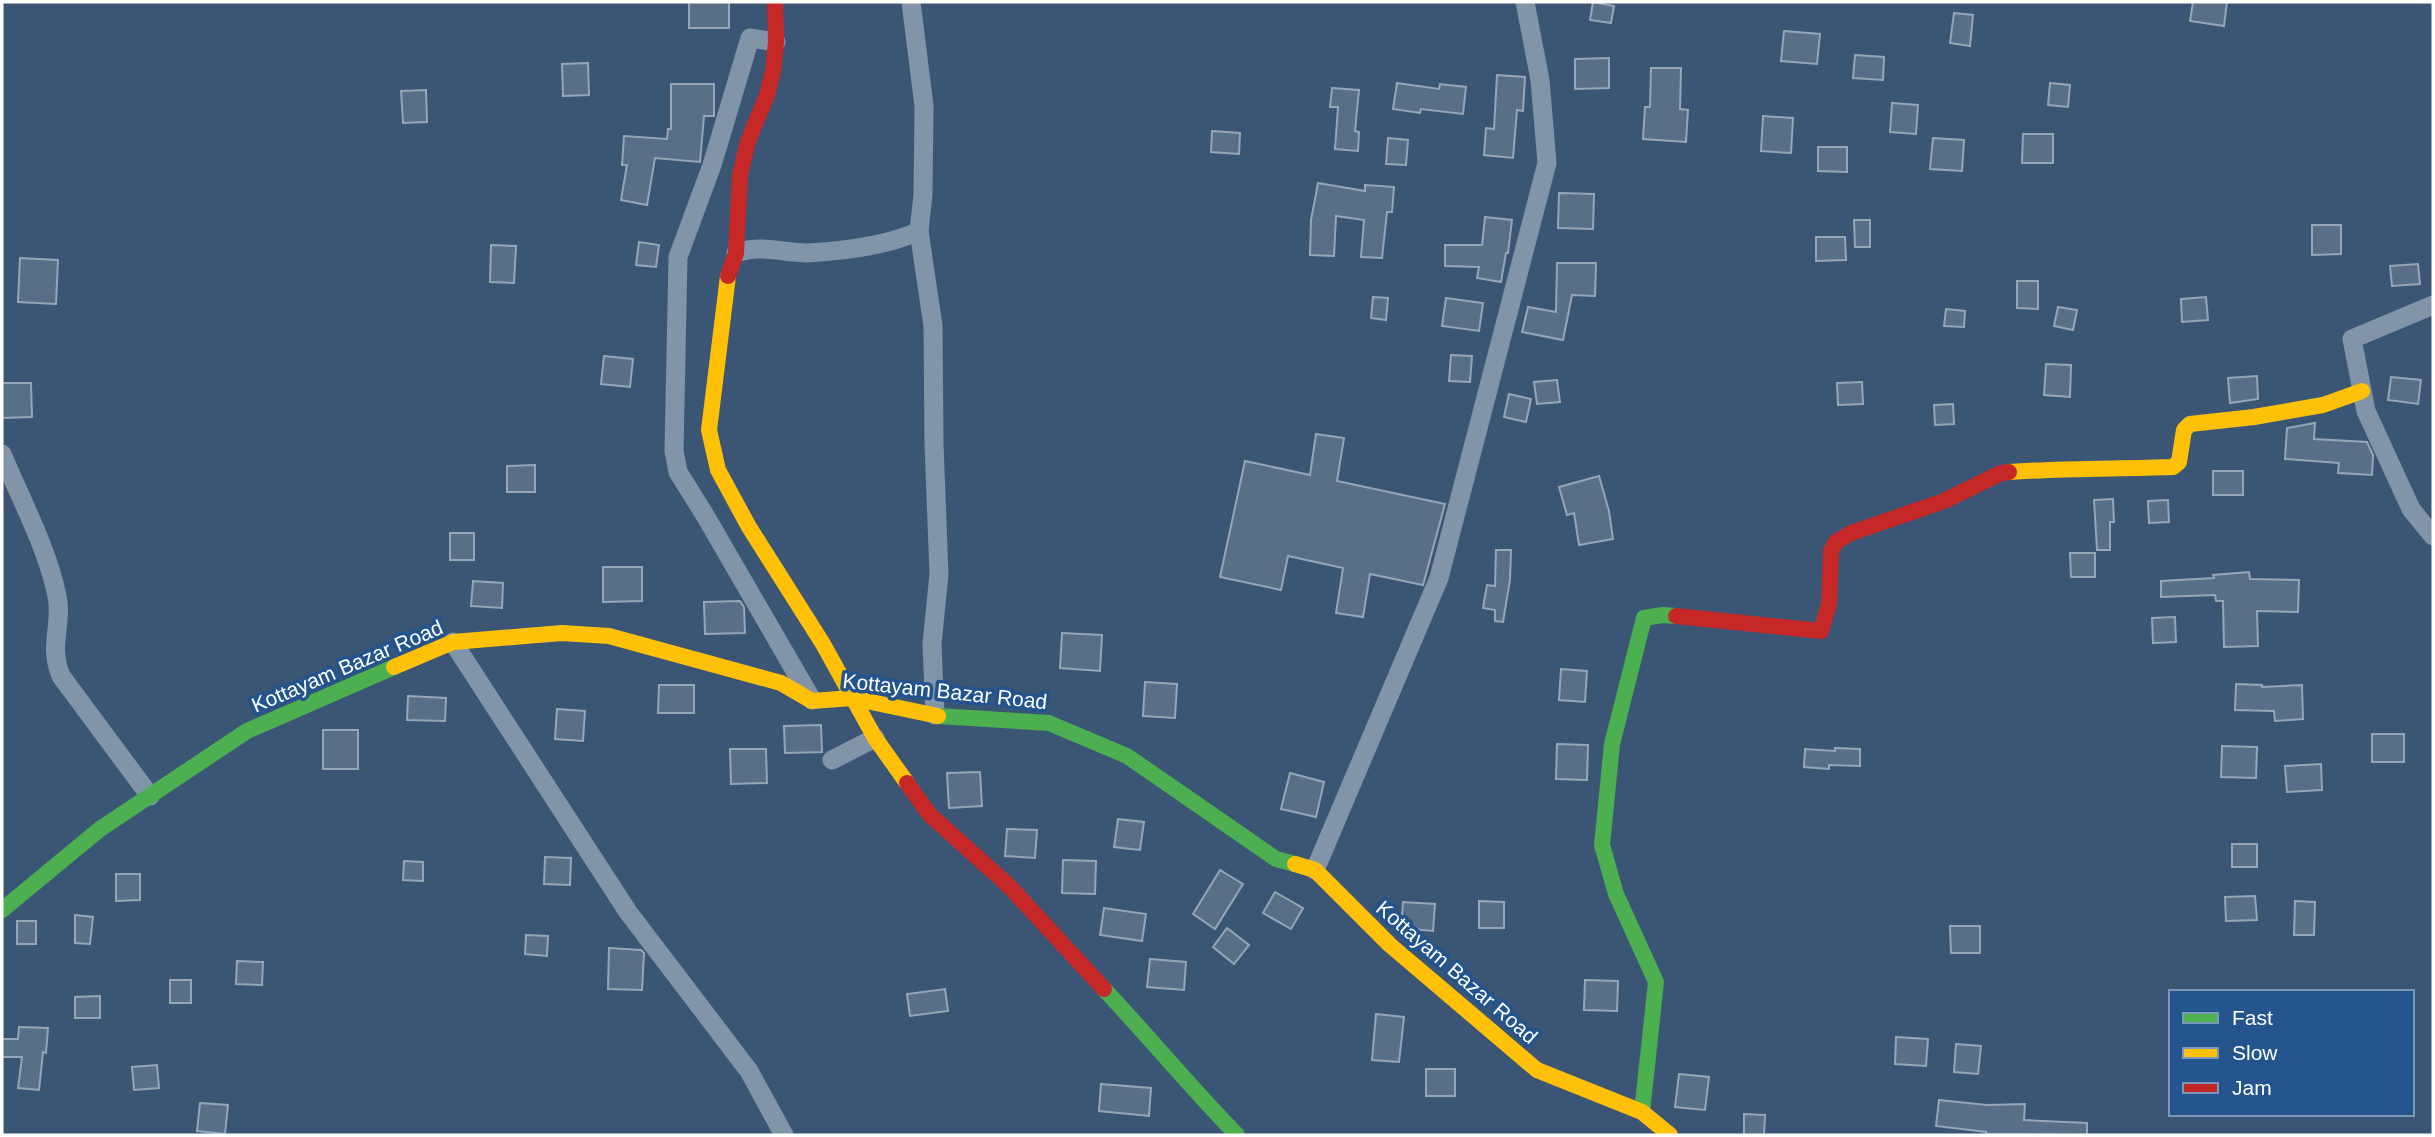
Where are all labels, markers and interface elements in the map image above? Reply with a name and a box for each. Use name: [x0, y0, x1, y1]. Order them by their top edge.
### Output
street label: Kottayam Bazar Road: [248, 615, 446, 717]
street label: Kottayam Bazar Road: [842, 669, 1048, 713]
street label: Kottayam Bazar Road: [1372, 896, 1542, 1048]
legend: [2169, 990, 2414, 1116]
text: Fast: [2232, 1006, 2273, 1029]
text: Slow: [2232, 1041, 2278, 1064]
text: Jam: [2232, 1076, 2272, 1099]

